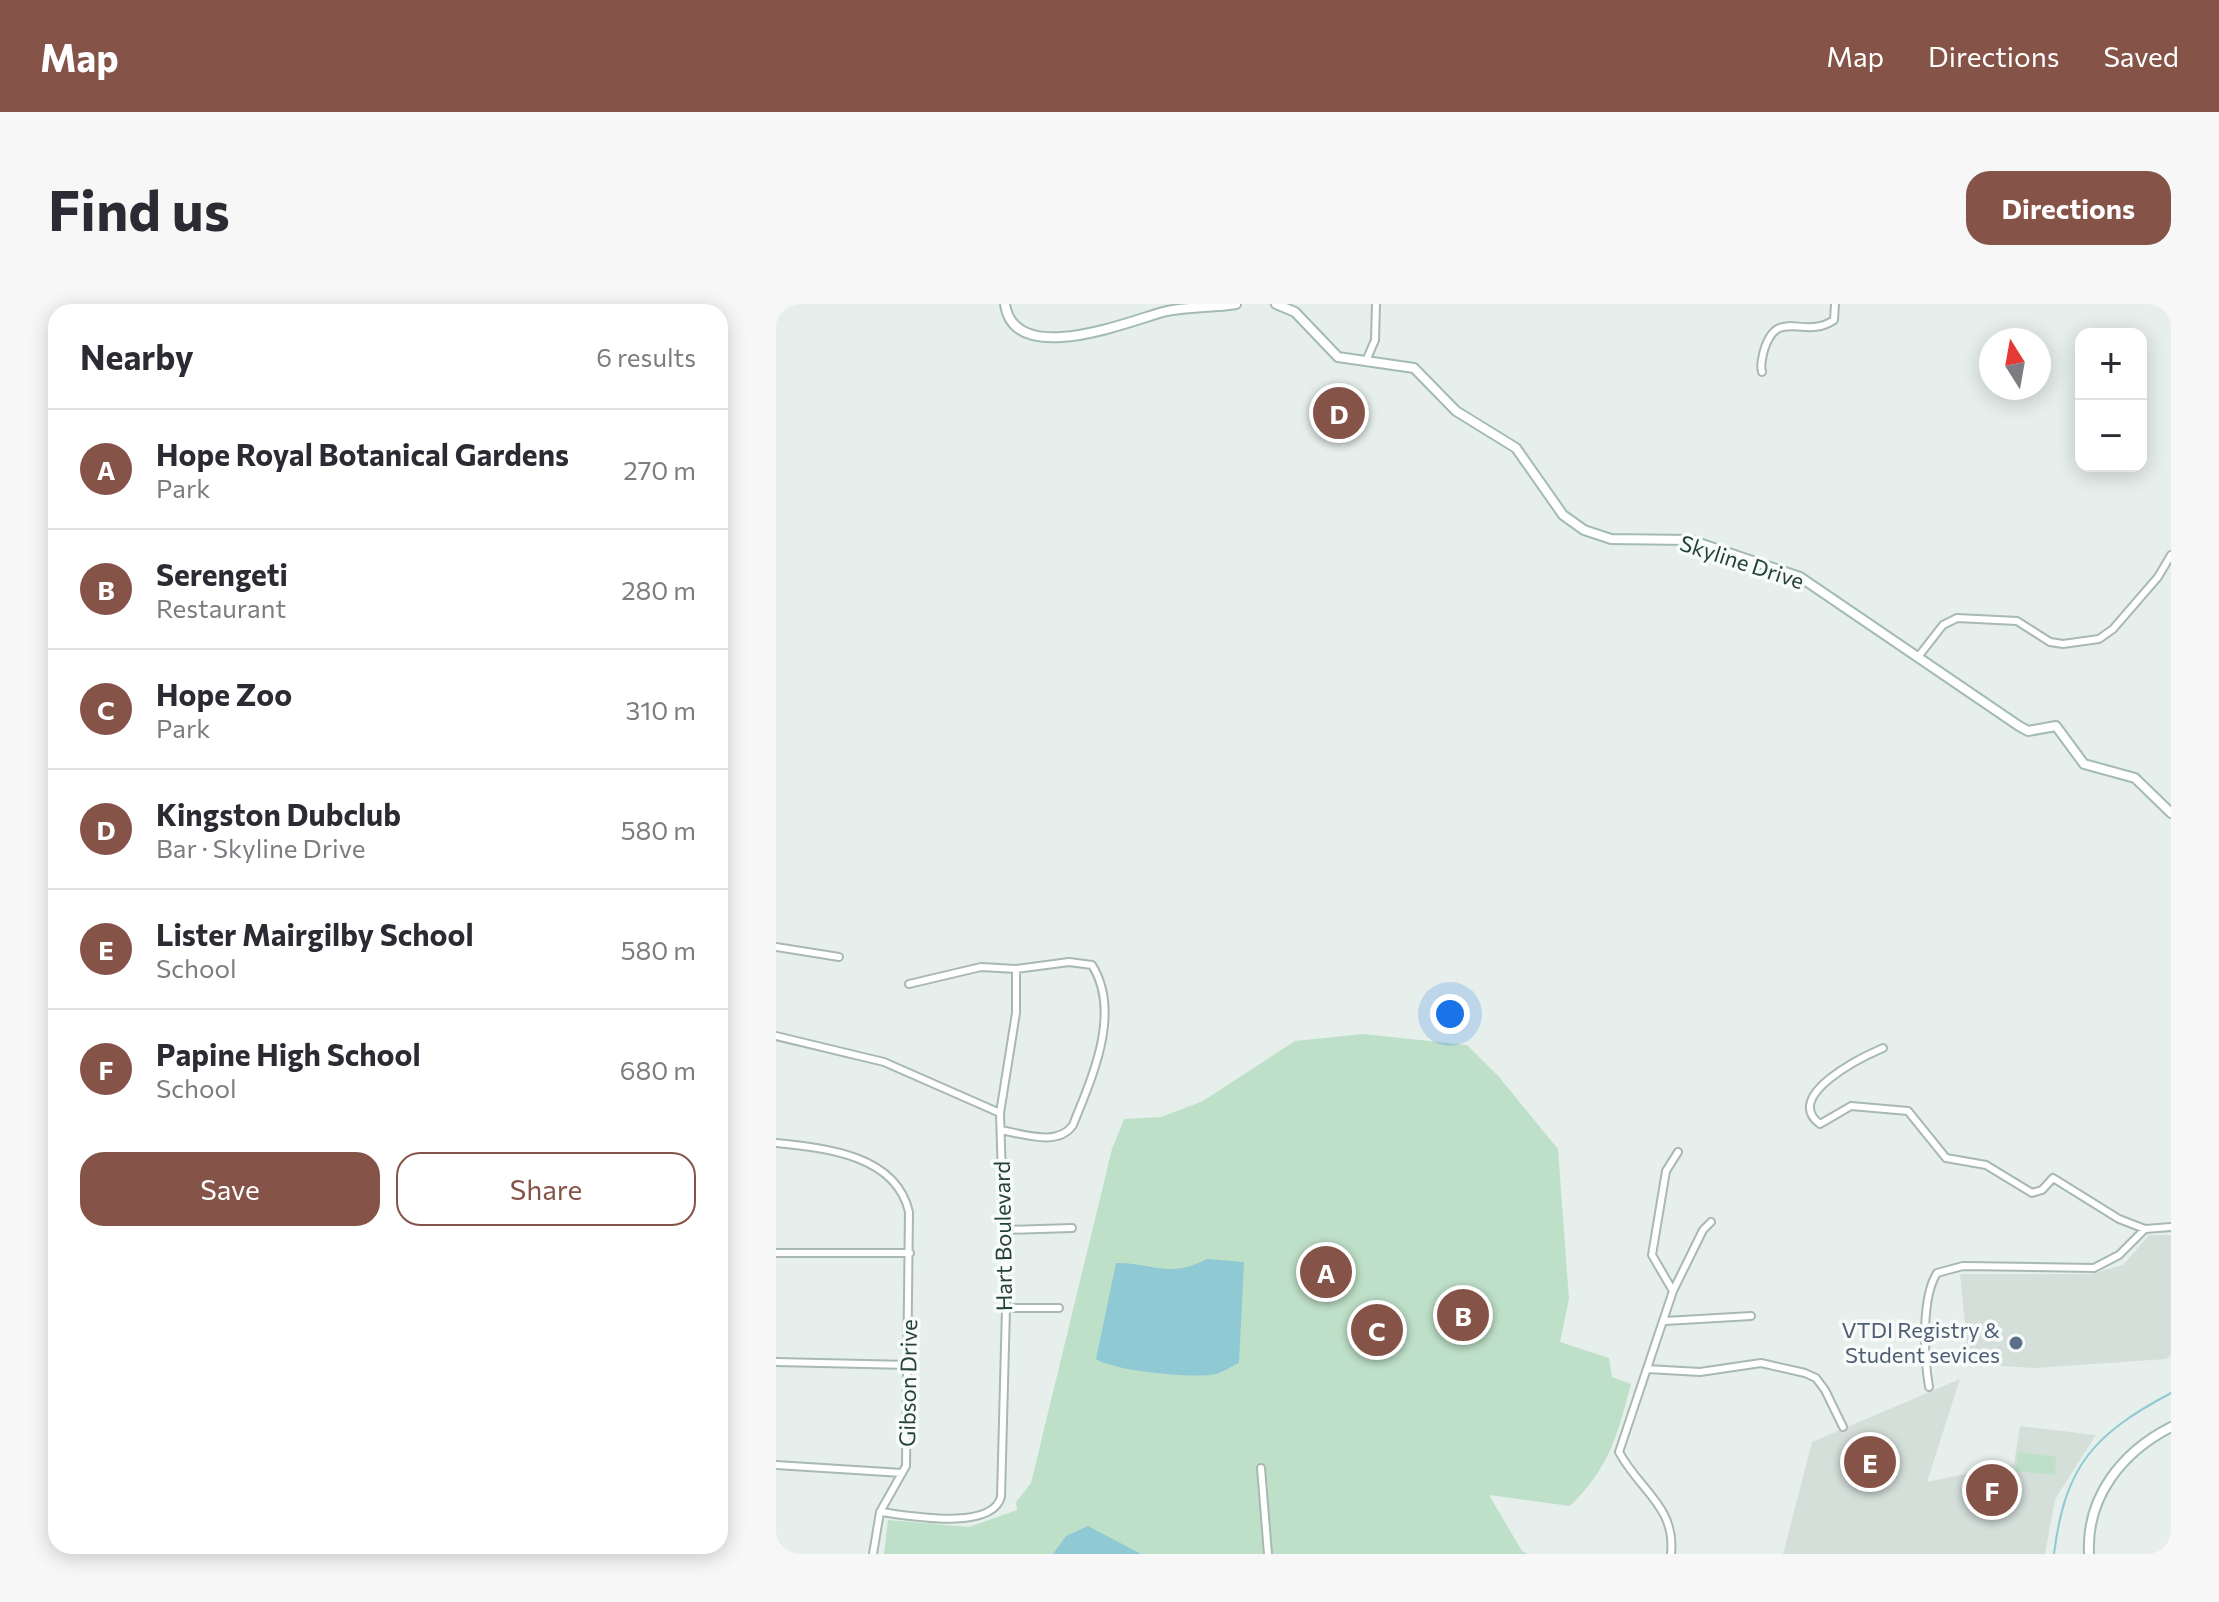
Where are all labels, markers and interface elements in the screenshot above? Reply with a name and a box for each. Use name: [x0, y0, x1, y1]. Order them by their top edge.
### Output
text: Map: [40, 33, 119, 80]
text: Map: [1826, 39, 1884, 73]
text: Directions: [1928, 39, 2059, 73]
text: Saved: [2103, 39, 2179, 73]
button: Directions: [1966, 171, 2171, 245]
text: Find us: [48, 174, 230, 243]
north arrow: [1979, 328, 2051, 400]
map controls: [2075, 328, 2147, 472]
button: +: [2075, 328, 2147, 400]
text: Nearby: [80, 335, 194, 377]
text: 6 results: [596, 341, 696, 372]
pin: D: [1313, 383, 1365, 443]
button: −: [2075, 400, 2147, 472]
text: Hope Royal Botanical Gardens: [156, 435, 569, 472]
text: A: [97, 454, 115, 485]
text: 270 m: [623, 454, 696, 485]
text: Park: [156, 472, 210, 503]
street label: Skyline Drive: [1677, 529, 1808, 594]
text: Serengeti: [156, 555, 288, 592]
text: B: [97, 574, 115, 605]
text: 280 m: [621, 574, 696, 605]
text: Restaurant: [156, 592, 286, 623]
text: Hope Zoo: [156, 675, 292, 712]
text: C: [97, 694, 115, 725]
text: 310 m: [625, 694, 696, 725]
text: Park: [156, 712, 210, 743]
text: Kingston Dubclub: [156, 795, 401, 832]
text: D: [96, 814, 116, 845]
text: 580 m: [621, 814, 696, 845]
text: Bar · Skyline Drive: [156, 832, 365, 863]
text: Lister Mairgilby School: [156, 915, 474, 952]
text: E: [98, 934, 114, 965]
text: 580 m: [621, 934, 696, 965]
text: School: [156, 952, 237, 983]
your location: [1430, 994, 1470, 1034]
text: Papine High School: [156, 1035, 421, 1072]
text: F: [98, 1054, 114, 1085]
text: 680 m: [620, 1054, 696, 1085]
text: School: [156, 1072, 237, 1103]
button: Save: [80, 1152, 380, 1226]
button: Share: [396, 1152, 696, 1226]
street label: Hart Boulevard: [988, 1161, 1017, 1311]
pin: A: [1300, 1242, 1352, 1302]
pin: B: [1437, 1285, 1489, 1345]
pin: C: [1351, 1300, 1403, 1360]
place label: VTDI Registry & Student sevices: [1842, 1316, 2000, 1368]
street label: Gibson Drive: [893, 1319, 922, 1447]
marker: VTDI Registry & Student sevices: [2007, 1334, 2025, 1352]
pin: E: [1844, 1432, 1896, 1492]
pin: F: [1966, 1460, 2018, 1520]

